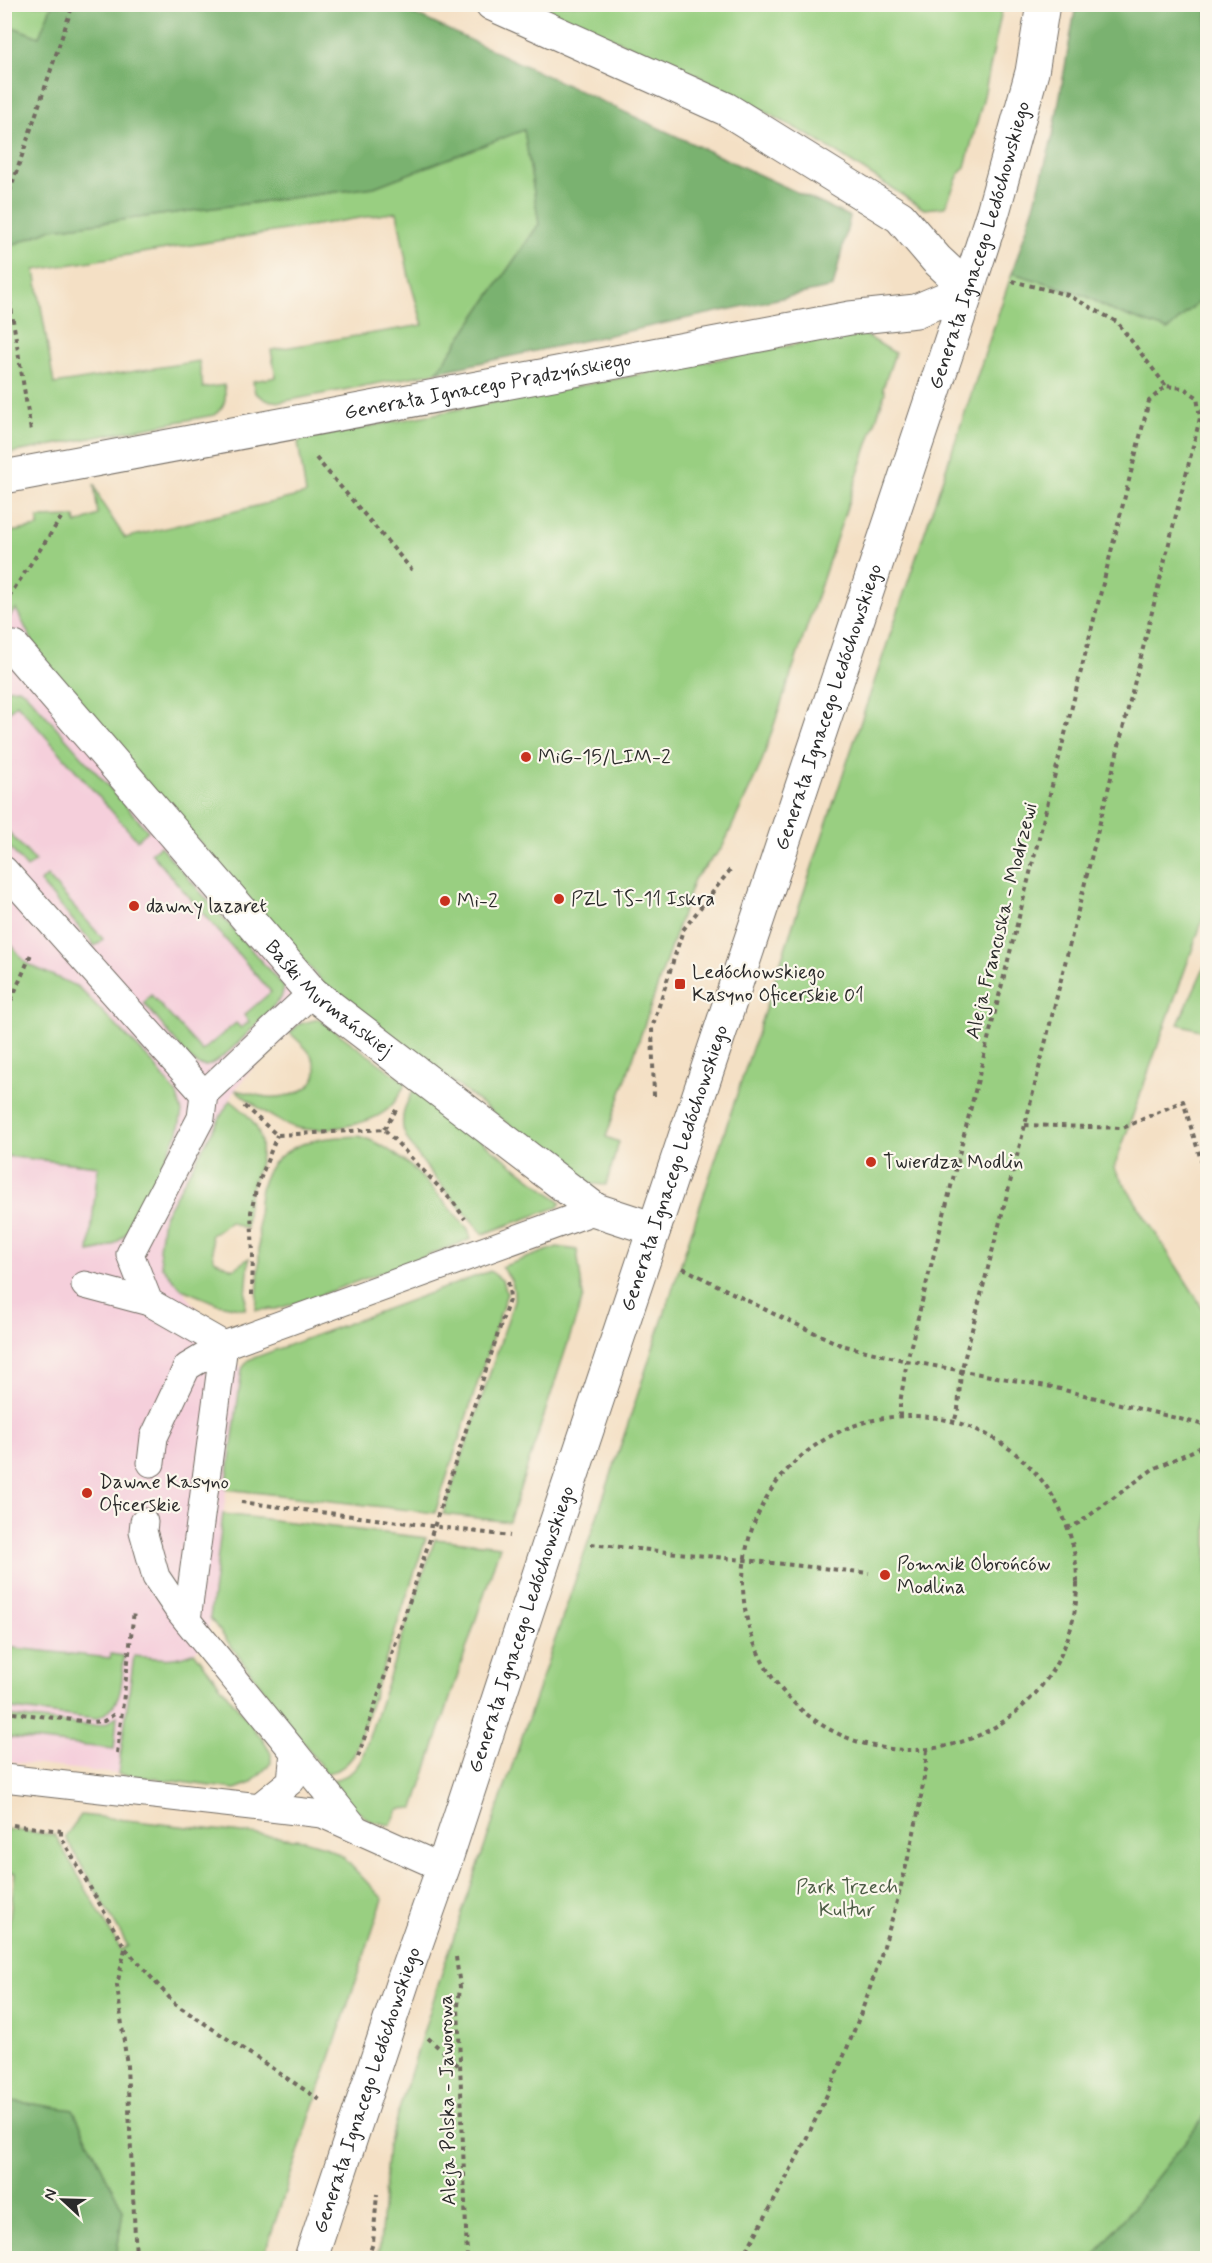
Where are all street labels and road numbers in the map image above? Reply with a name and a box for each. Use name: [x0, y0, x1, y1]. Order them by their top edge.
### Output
street label: Generała Ignacego Ledóchowskiego: [922, 98, 1037, 393]
street label: Generała Ignacego Prądzyńskiego: [342, 346, 633, 426]
street label: Generała Ignacego Ledóchowskiego: [768, 560, 889, 854]
street label: Aleja Francuska - Modrzewi: [960, 800, 1044, 1042]
street label: Baśki Murmańskiej: [259, 934, 398, 1063]
street label: Generała Ignacego Ledóchowskiego: [614, 1021, 735, 1315]
street label: Generała Ignacego Ledóchowskiego: [462, 1482, 581, 1776]
street label: Generała Ignacego Ledóchowskiego: [307, 1943, 427, 2237]
street label: Aleja Polska - Jaworowa: [433, 1994, 463, 2206]

